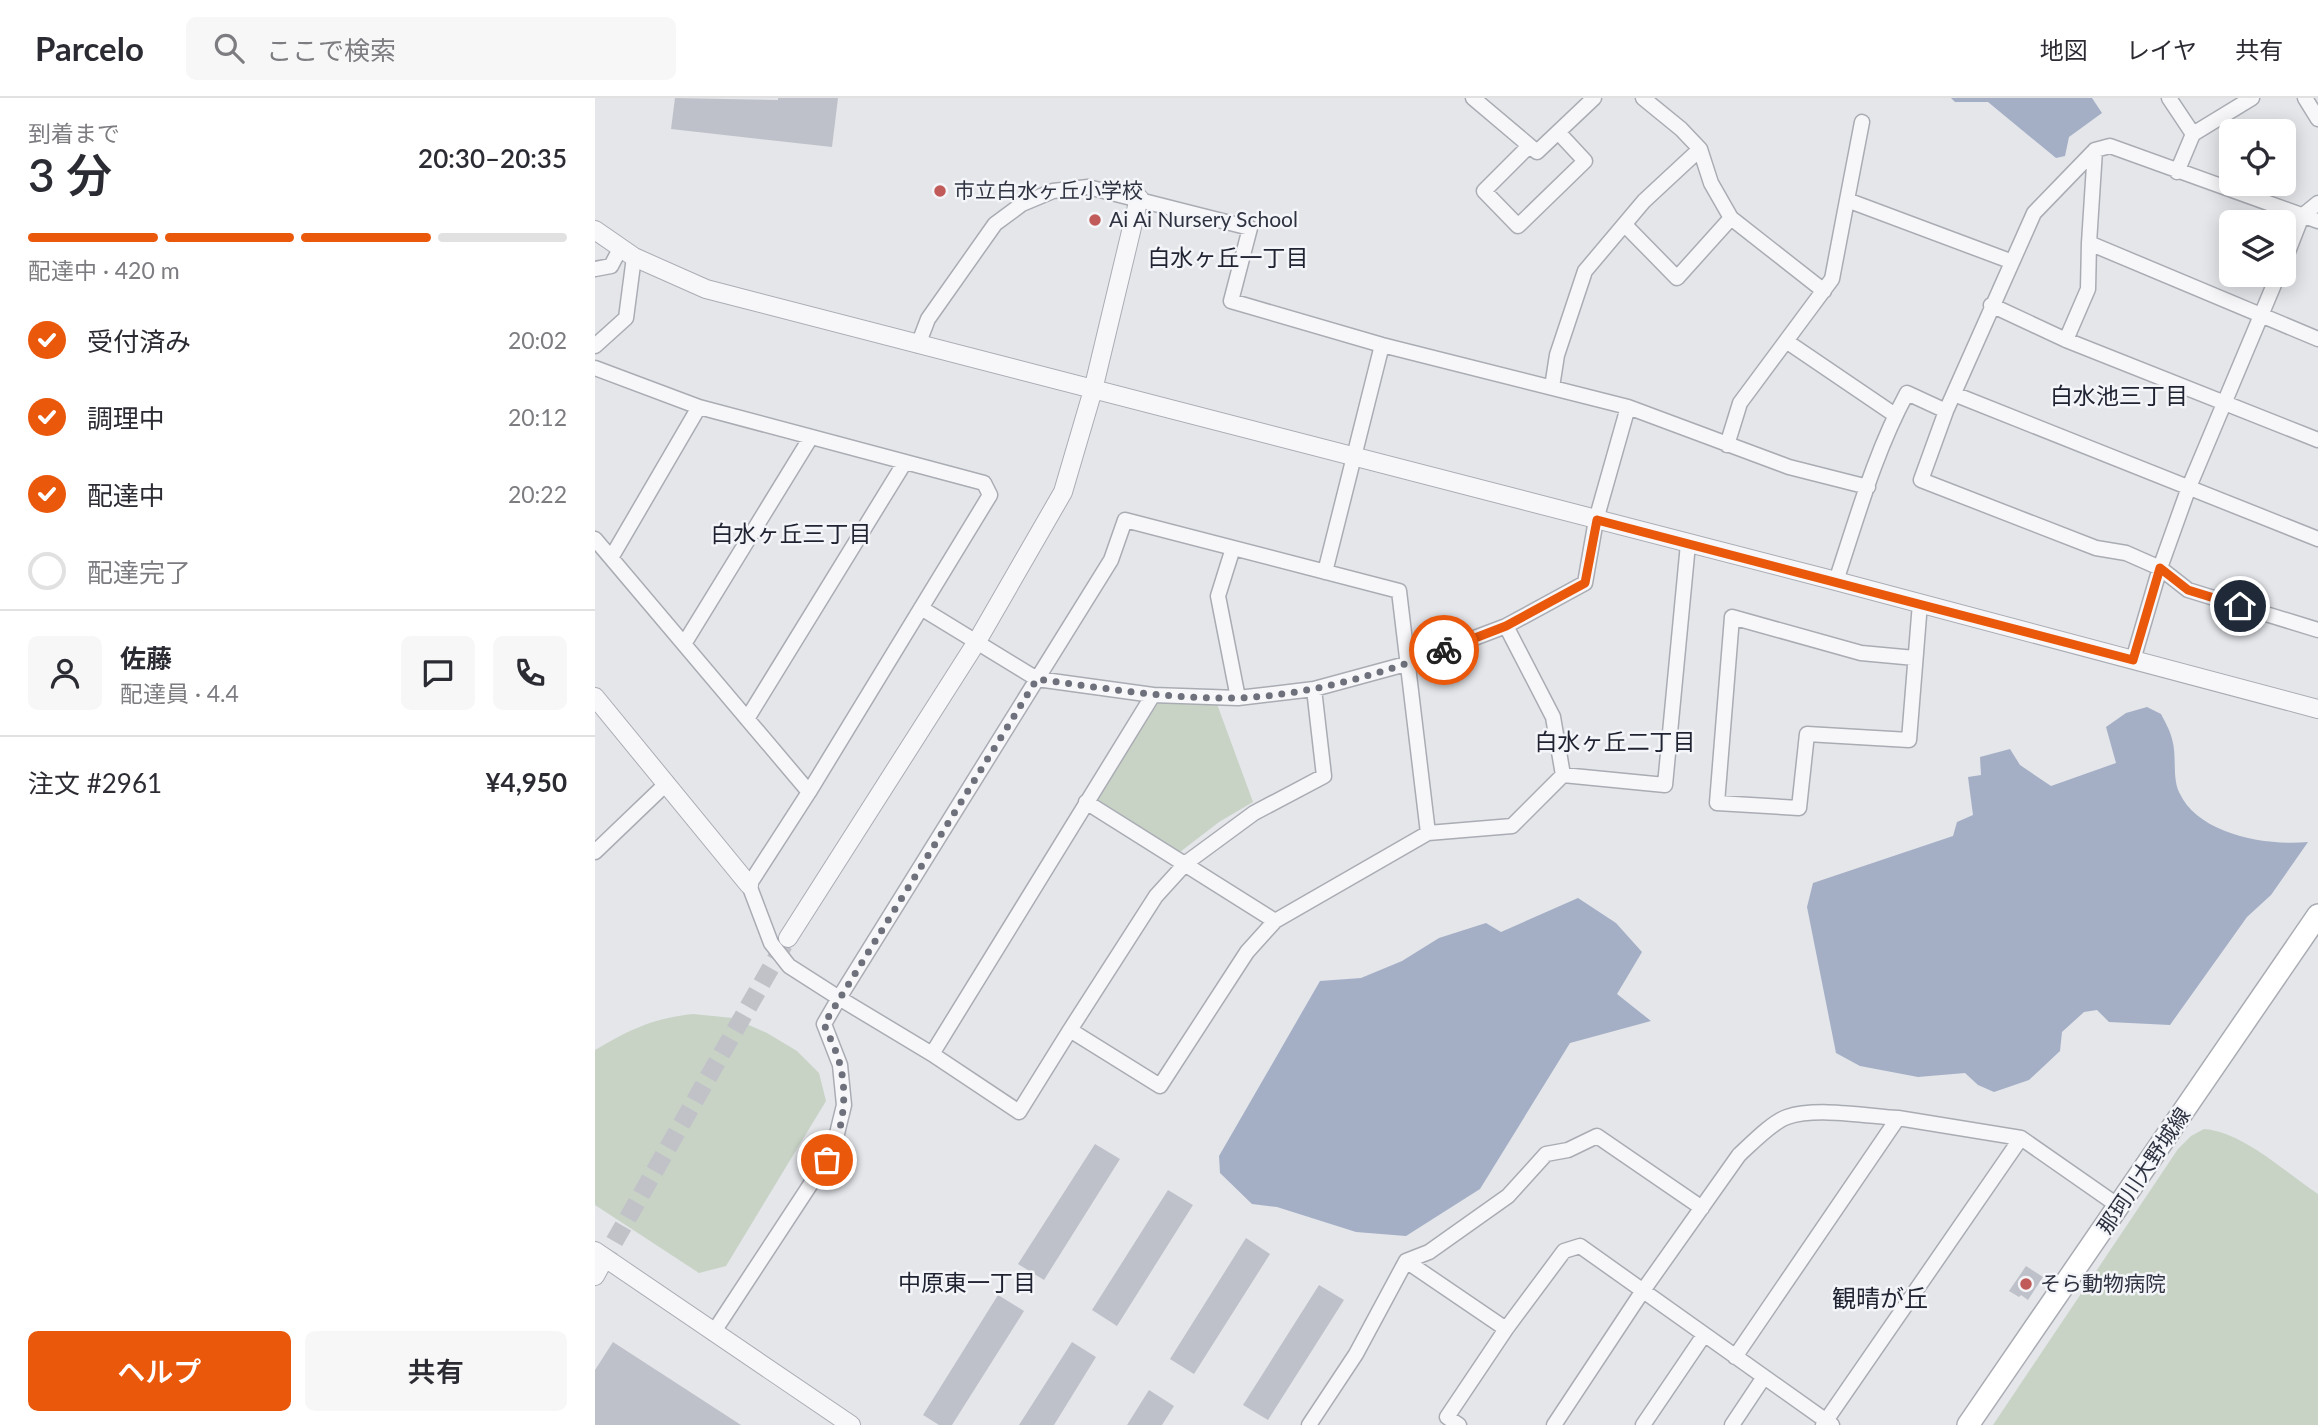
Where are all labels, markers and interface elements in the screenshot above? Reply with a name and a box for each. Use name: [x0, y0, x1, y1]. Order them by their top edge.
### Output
search box: [186, 17, 676, 80]
text: Parcelo: [35, 28, 144, 68]
icon: search: [210, 29, 248, 67]
text: ここで検索: [266, 34, 396, 66]
text: 地図: [2040, 35, 2088, 64]
text: レイヤ: [2126, 35, 2197, 64]
text: 共有: [2235, 35, 2283, 64]
text: 到着まで: [28, 119, 120, 147]
map controls: [2219, 119, 2296, 287]
button: locate: [2219, 119, 2296, 196]
text: 20:30–20:35: [418, 142, 567, 174]
text: 3 分: [28, 147, 112, 202]
place label: 市立白水ヶ丘小学校: [954, 177, 1143, 202]
marker: 市立白水ヶ丘小学校: [932, 183, 948, 199]
place label: Ai Ai Nursery School: [1109, 206, 1298, 231]
button: layers: [2219, 210, 2296, 287]
marker: Ai Ai Nursery School: [1087, 212, 1103, 228]
district label: 白水ヶ丘一丁目: [1148, 243, 1309, 271]
text: 配達中 · 420 m: [28, 256, 180, 284]
icon: check: [28, 321, 66, 359]
text: 受付済み: [87, 325, 191, 357]
text: 20:02: [508, 326, 567, 354]
district label: 白水池三丁目: [2050, 381, 2188, 409]
icon: check: [28, 398, 66, 436]
text: 調理中: [87, 402, 165, 434]
text: 20:12: [508, 403, 567, 431]
icon: check: [28, 475, 66, 513]
text: 配達中: [87, 479, 165, 511]
text: 20:22: [508, 480, 567, 508]
district label: 白水ヶ丘三丁目: [711, 519, 872, 547]
text: 配達完了: [87, 556, 191, 588]
pin: [2210, 576, 2270, 636]
icon: home: [2221, 587, 2259, 625]
courier: [1409, 615, 1479, 685]
icon: bike: [1425, 631, 1463, 669]
button: person: [28, 636, 102, 710]
button: chat: [401, 636, 475, 710]
button: phone: [493, 636, 567, 710]
text: 佐藤: [120, 642, 172, 674]
text: 配達員 · 4.4: [120, 679, 239, 707]
district label: 白水ヶ丘二丁目: [1535, 727, 1696, 755]
text: ¥4,950: [486, 766, 567, 798]
text: 注文 #2961: [28, 767, 162, 799]
street label: 那珂川大野城線: [2091, 1102, 2194, 1238]
pin: [797, 1130, 857, 1190]
icon: bag: [808, 1141, 846, 1179]
district label: 中原東一丁目: [898, 1268, 1036, 1296]
place label: そら動物病院: [2040, 1270, 2166, 1295]
marker: そら動物病院: [2018, 1276, 2034, 1292]
district label: 観晴が丘: [1832, 1283, 1928, 1312]
button: ヘルプ: [28, 1331, 291, 1411]
button: 共有: [305, 1331, 567, 1411]

